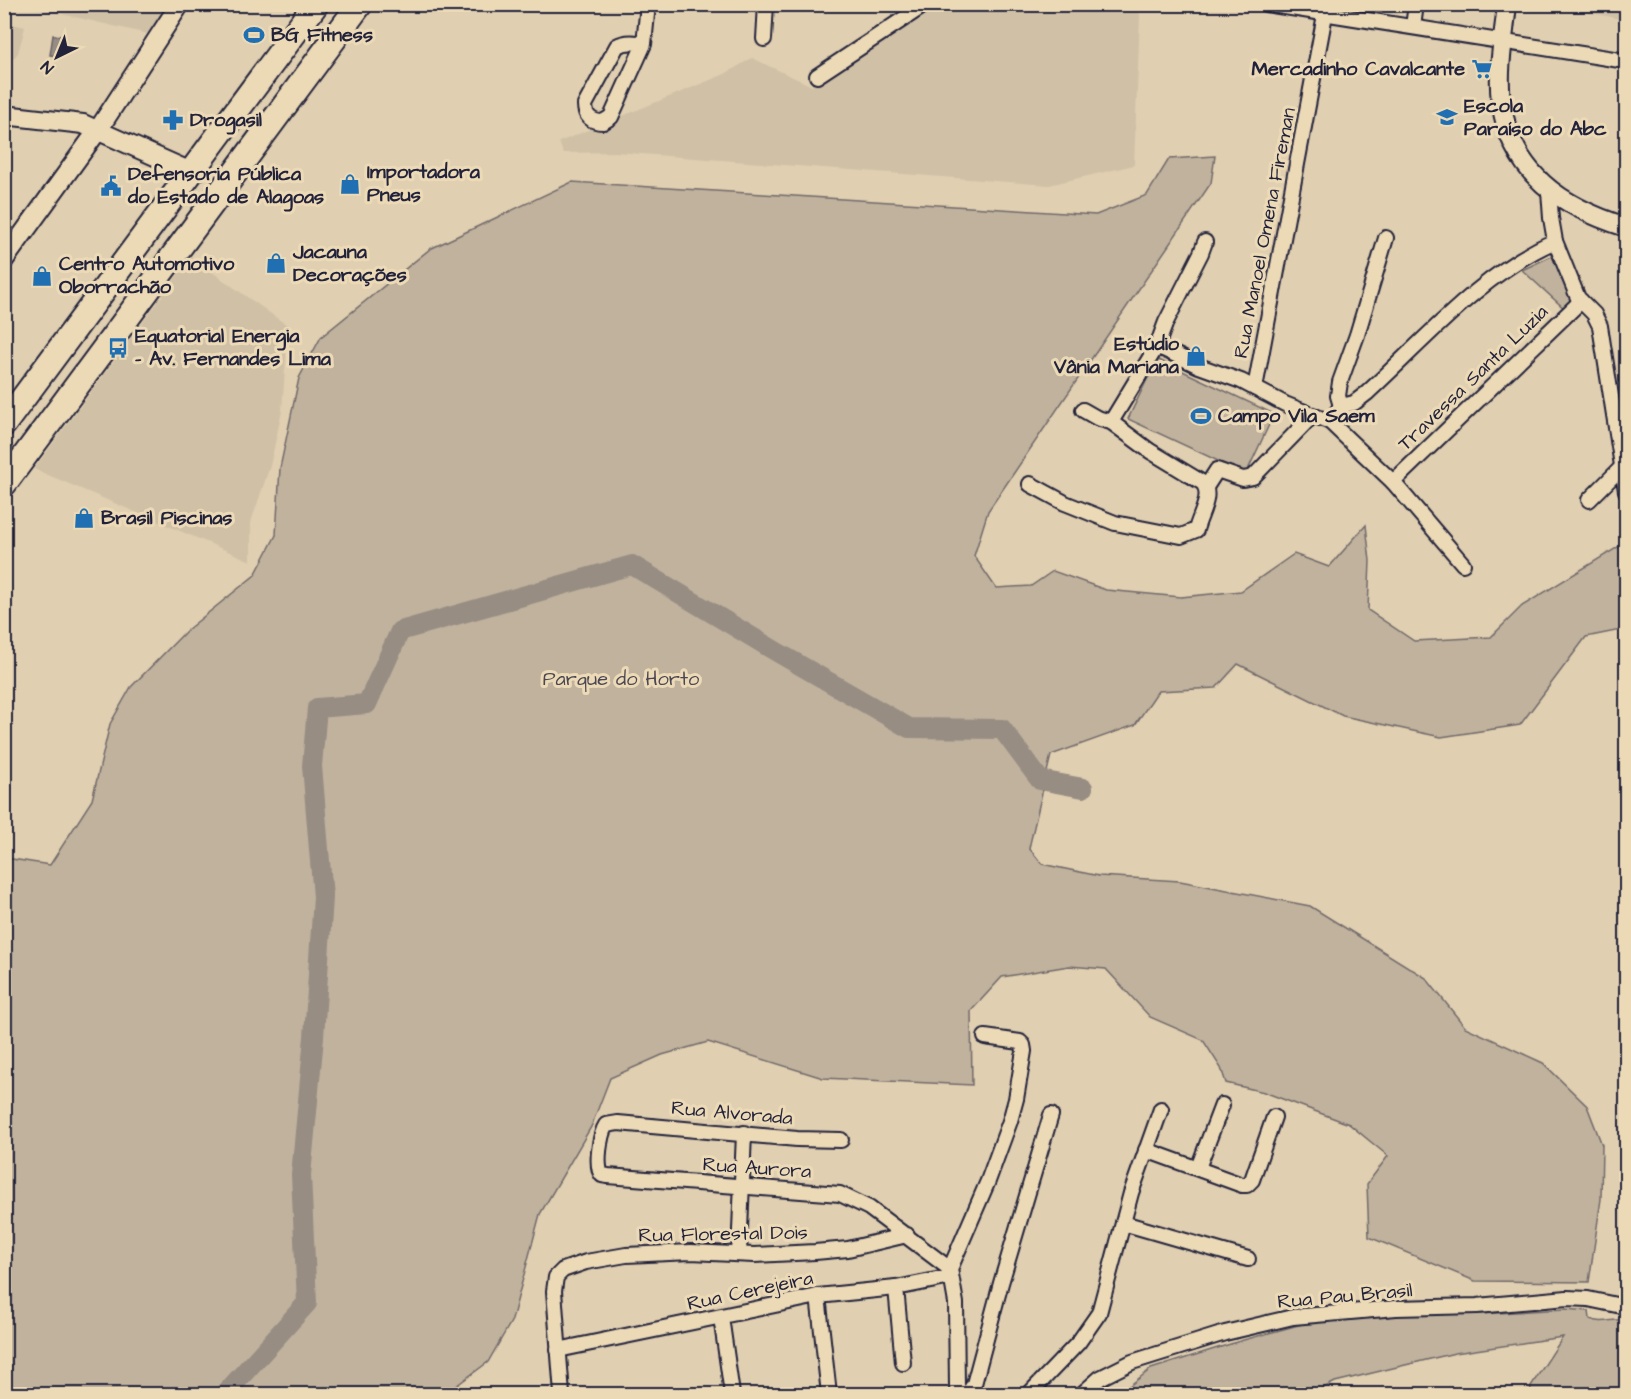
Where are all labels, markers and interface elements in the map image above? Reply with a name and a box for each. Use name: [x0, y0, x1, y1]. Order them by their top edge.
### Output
place label: BG Fitness: [271, 21, 373, 49]
sports icon: BG Fitness: [242, 23, 266, 47]
north arrow: [27, 27, 87, 87]
place label: Mercadinho Cavalcante: [1252, 55, 1465, 83]
text: N: [36, 56, 59, 79]
supermarket icon: Mercadinho Cavalcante: [1470, 57, 1494, 81]
place label: Escola Paraíso do Abc: [1464, 92, 1607, 143]
street label: Rua Manoel Omena Fireman: [1227, 105, 1303, 361]
school or university icon: Escola Paraíso do Abc: [1435, 105, 1459, 129]
place label: Drogasil: [190, 106, 262, 135]
pharmacy icon: Drogasil: [161, 108, 185, 132]
place label: Importadora Pneus: [367, 158, 481, 209]
place label: Defensoria Pública do Estado de Alagoas: [127, 160, 324, 212]
shop icon: Importadora Pneus: [338, 172, 362, 196]
public building icon: Defensoria Pública do Estado de Alagoas: [99, 174, 123, 198]
place label: Jacauna Decorações: [292, 238, 407, 289]
place label: Centro Automotivo Oborrachão: [59, 250, 235, 301]
shop icon: Jacauna Decorações: [264, 251, 288, 275]
shop icon: Centro Automotivo Oborrachão: [30, 264, 54, 288]
street label: Travessa Santa Luzia: [1392, 299, 1554, 457]
place label: Equatorial Energia - Av. Fernandes Lima: [135, 322, 332, 373]
place label: Estúdio Vânia Mariana: [1053, 330, 1180, 381]
bus stop icon: Equatorial Energia - Av. Fernandes Lima: [106, 336, 130, 360]
shop icon: Estúdio Vânia Mariana: [1184, 344, 1208, 368]
place label: Campo Vila Saem: [1218, 402, 1375, 430]
sports icon: Campo Vila Saem: [1189, 404, 1213, 428]
place label: Brasil Piscinas: [101, 504, 232, 532]
shop icon: Brasil Piscinas: [72, 506, 96, 530]
park label: Parque do Horto: [543, 665, 699, 693]
street label: Rua Alvorada: [670, 1094, 794, 1132]
street label: Rua Aurora: [702, 1150, 812, 1186]
street label: Rua Florestal Dois: [638, 1219, 808, 1249]
street label: Rua Cerejeira: [684, 1264, 816, 1318]
street label: Rua Pau Brasil: [1276, 1276, 1414, 1316]

